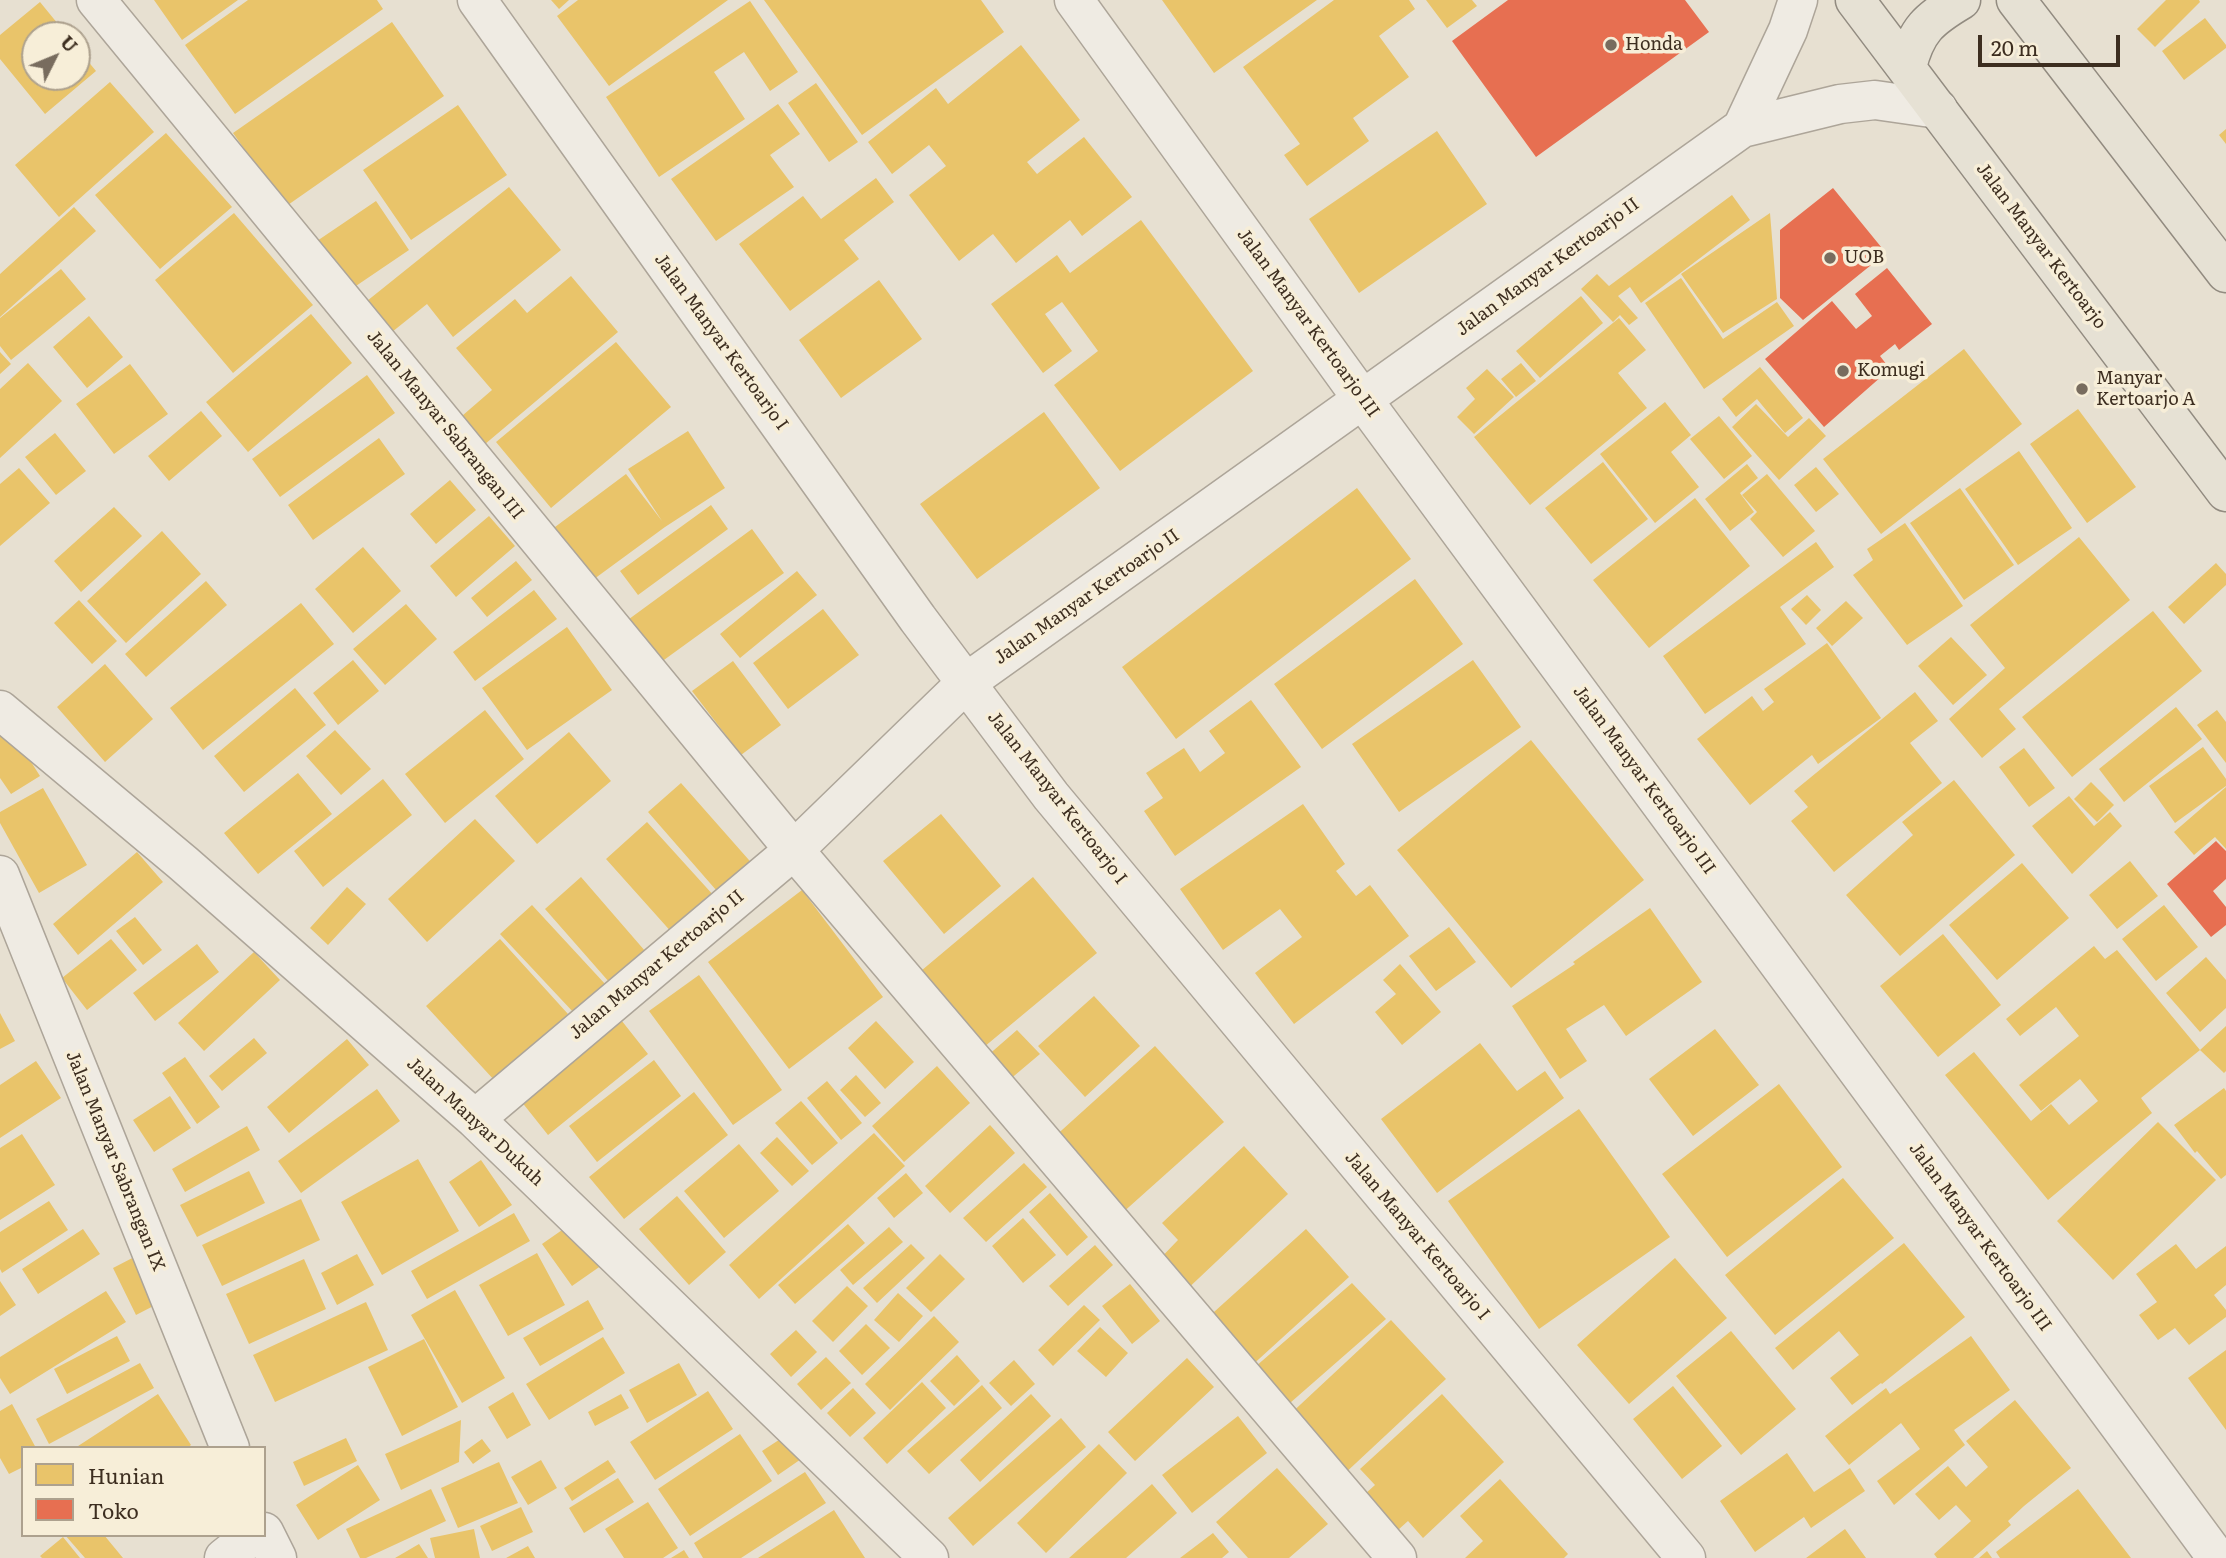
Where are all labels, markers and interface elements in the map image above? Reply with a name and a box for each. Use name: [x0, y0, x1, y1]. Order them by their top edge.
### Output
north arrow: [21, 21, 91, 91]
scale bar: [1981, 21, 2123, 65]
text: U: [55, 28, 85, 58]
text: 20 m: [1991, 31, 2038, 62]
place label: Honda: [1625, 34, 1683, 56]
marker: Honda: [1603, 37, 1619, 53]
street label: Jalan Manyar Kertoarjo: [1971, 159, 2111, 333]
street label: Jalan Manyar Kertoarjo II: [1452, 193, 1644, 341]
street label: Jalan Manyar Kertoarjo III: [1232, 224, 1384, 422]
place label: UOB: [1844, 247, 1884, 269]
street label: Jalan Manyar Kertoarjo I: [649, 249, 793, 435]
marker: UOB: [1822, 250, 1838, 266]
street label: Jalan Manyar Sabrangan III: [362, 326, 528, 524]
place label: Komugi: [1857, 360, 1925, 382]
marker: Komugi: [1835, 363, 1851, 379]
place label: Manyar Kertoarjo A: [2096, 368, 2196, 410]
marker: Manyar Kertoarjo A: [2074, 381, 2090, 397]
street label: Jalan Manyar Kertoarjo II: [990, 525, 1184, 669]
street label: Jalan Manyar Kertoarjo III: [1568, 681, 1720, 879]
street label: Jalan Manyar Kertoarjo I: [983, 707, 1131, 889]
street label: Jalan Manyar Kertoarjo II: [565, 886, 749, 1044]
street label: Jalan Manyar Sabrangan IX: [61, 1048, 169, 1274]
street label: Jalan Manyar Dukuh: [402, 1053, 548, 1191]
street label: Jalan Manyar Kertoarjo III: [1904, 1138, 2056, 1336]
street label: Jalan Manyar Kertoarjo I: [1340, 1147, 1494, 1325]
legend: [21, 1446, 266, 1537]
text: Hunian: [88, 1459, 164, 1490]
text: Toko: [88, 1494, 139, 1525]

